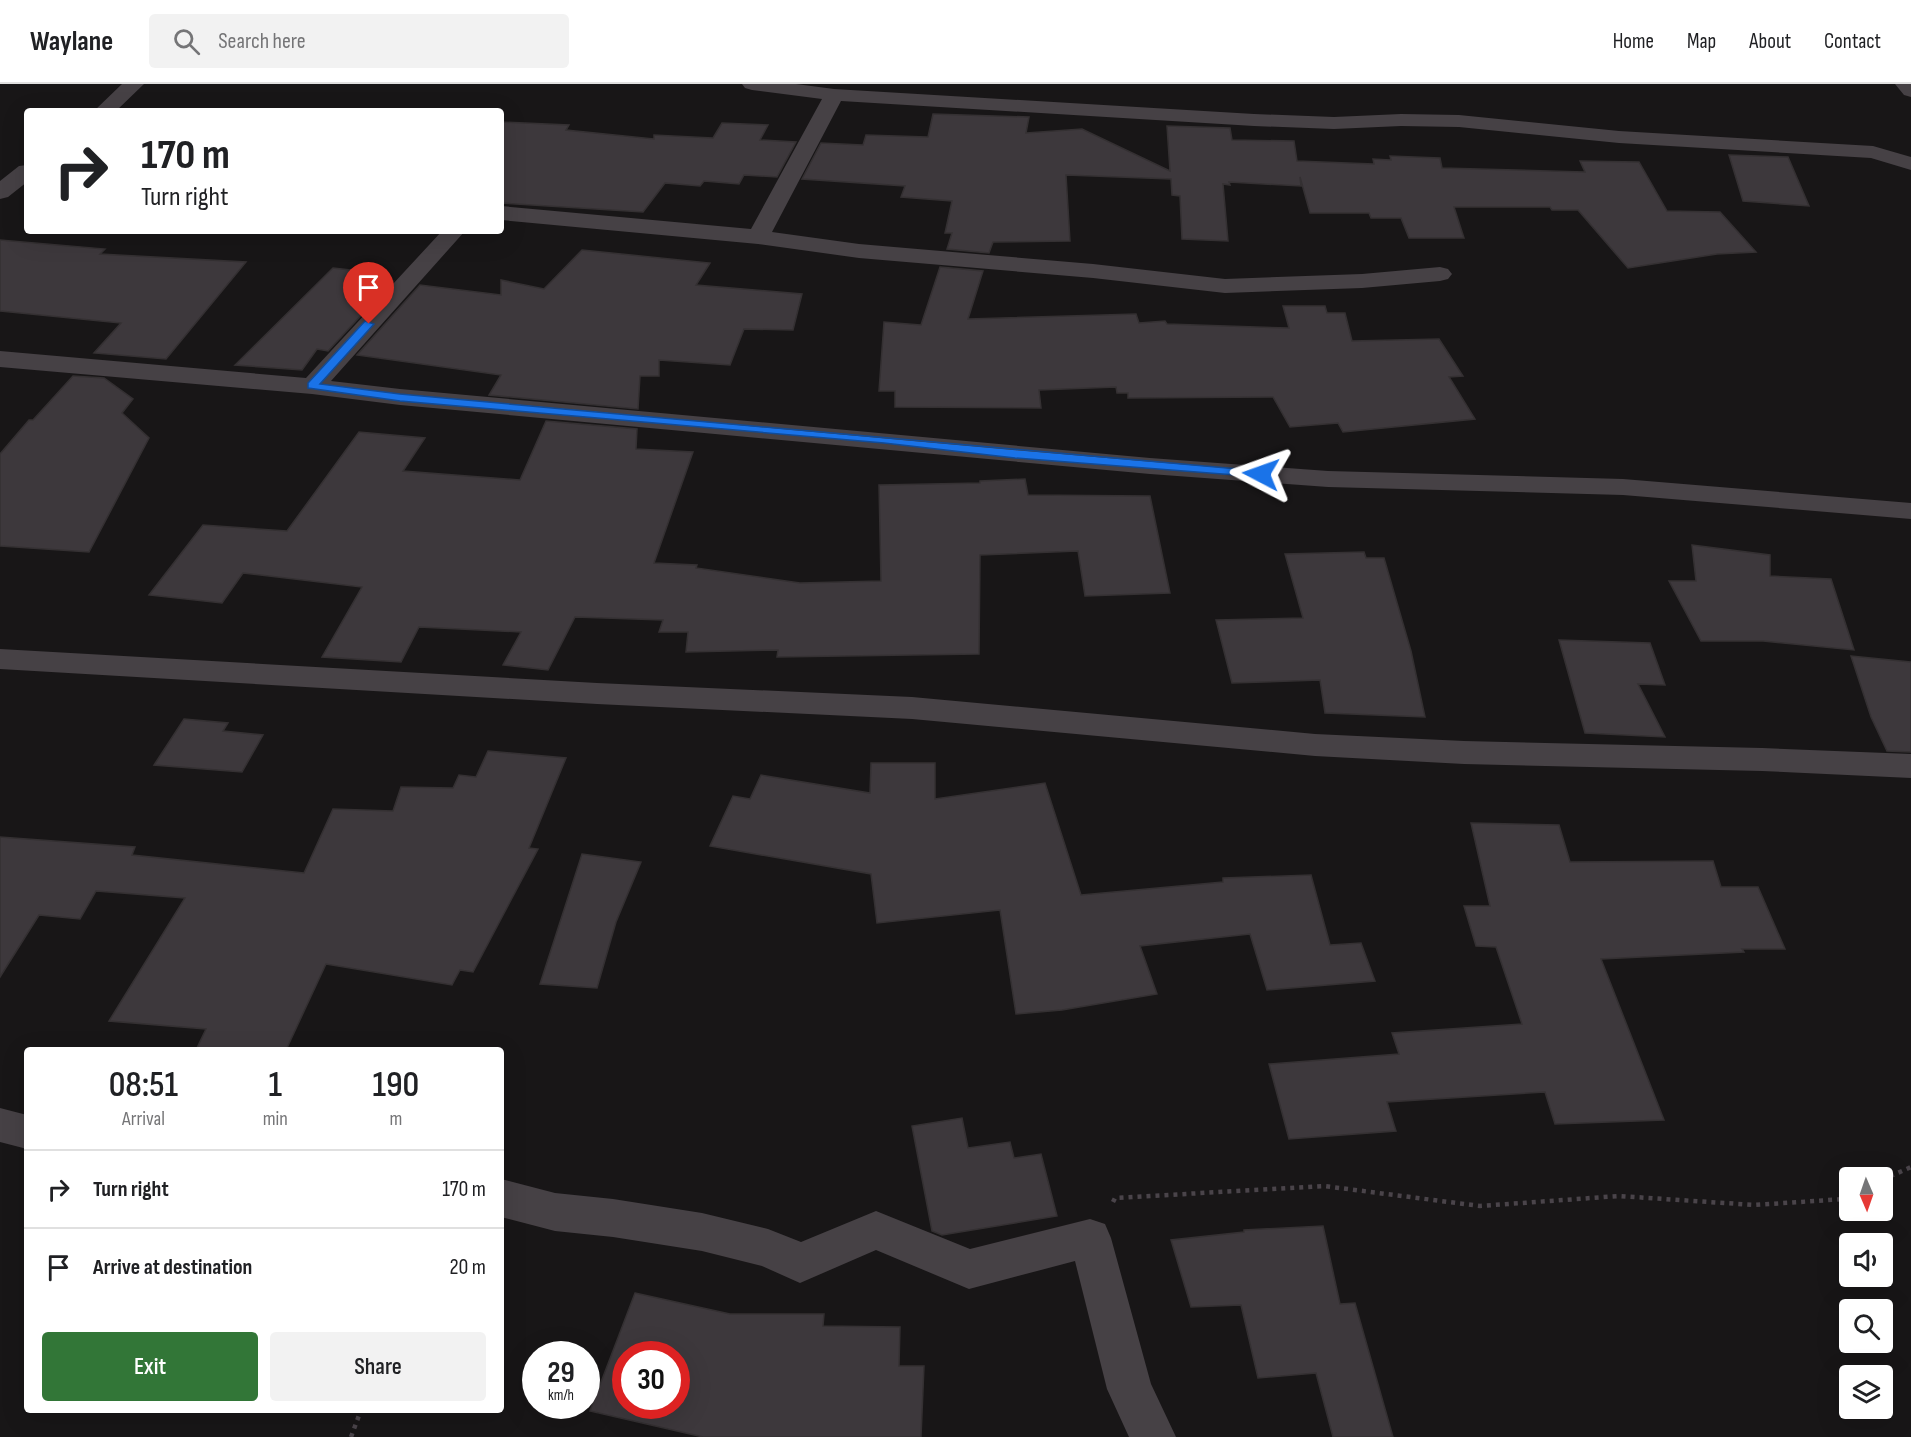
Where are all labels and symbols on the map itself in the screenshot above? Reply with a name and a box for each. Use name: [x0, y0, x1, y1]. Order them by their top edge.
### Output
pin: [343, 262, 394, 324]
position arrow: [1229, 442, 1293, 506]
north arrow: [1839, 1167, 1893, 1221]
speed limit sign: 30: [612, 1341, 690, 1419]

